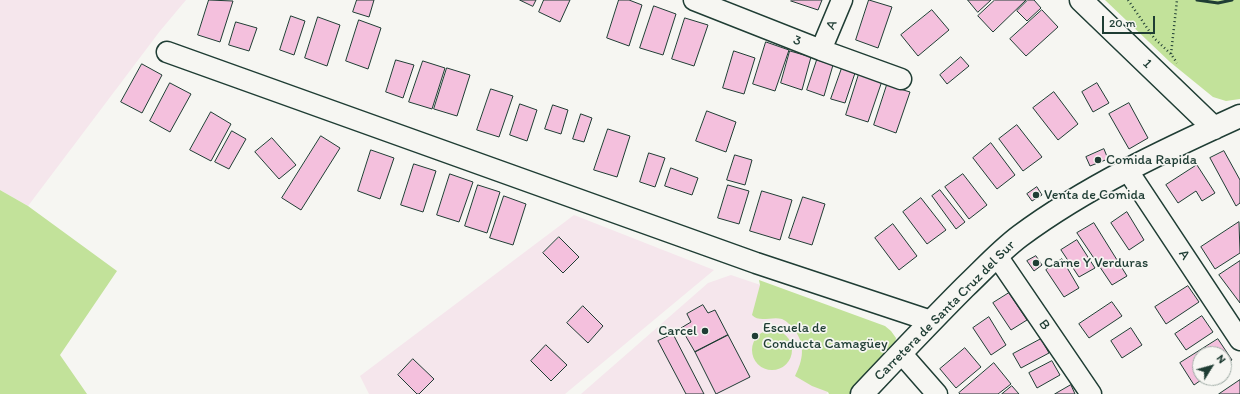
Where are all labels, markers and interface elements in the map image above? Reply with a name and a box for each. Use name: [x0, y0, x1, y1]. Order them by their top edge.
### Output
scale bar: [1104, 8, 1157, 34]
text: 20 m: [1109, 16, 1136, 30]
street label: A: [823, 18, 841, 32]
street label: 3: [790, 32, 804, 50]
street label: 1: [1139, 56, 1155, 72]
place label: Comida Rapida: [1106, 152, 1197, 168]
marker: Comida Rapida: [1093, 155, 1103, 165]
place label: Venta de Comida: [1044, 187, 1145, 203]
marker: Venta de Comida: [1031, 190, 1041, 200]
street label: Carretera de Santa Cruz del Sur: [871, 237, 1019, 385]
street label: A: [1175, 247, 1193, 263]
place label: Carne Y Verduras: [1044, 255, 1148, 271]
marker: Carne Y Verduras: [1031, 258, 1041, 268]
street label: B: [1035, 317, 1053, 333]
place label: Escuela de Conducta Camagüey: [763, 320, 888, 352]
place label: Carcel: [658, 323, 697, 339]
marker: Carcel: [700, 326, 710, 336]
marker: Escuela de Conducta Camagüey: [750, 331, 760, 341]
north arrow: [1192, 346, 1232, 386]
text: N: [1214, 352, 1229, 366]

